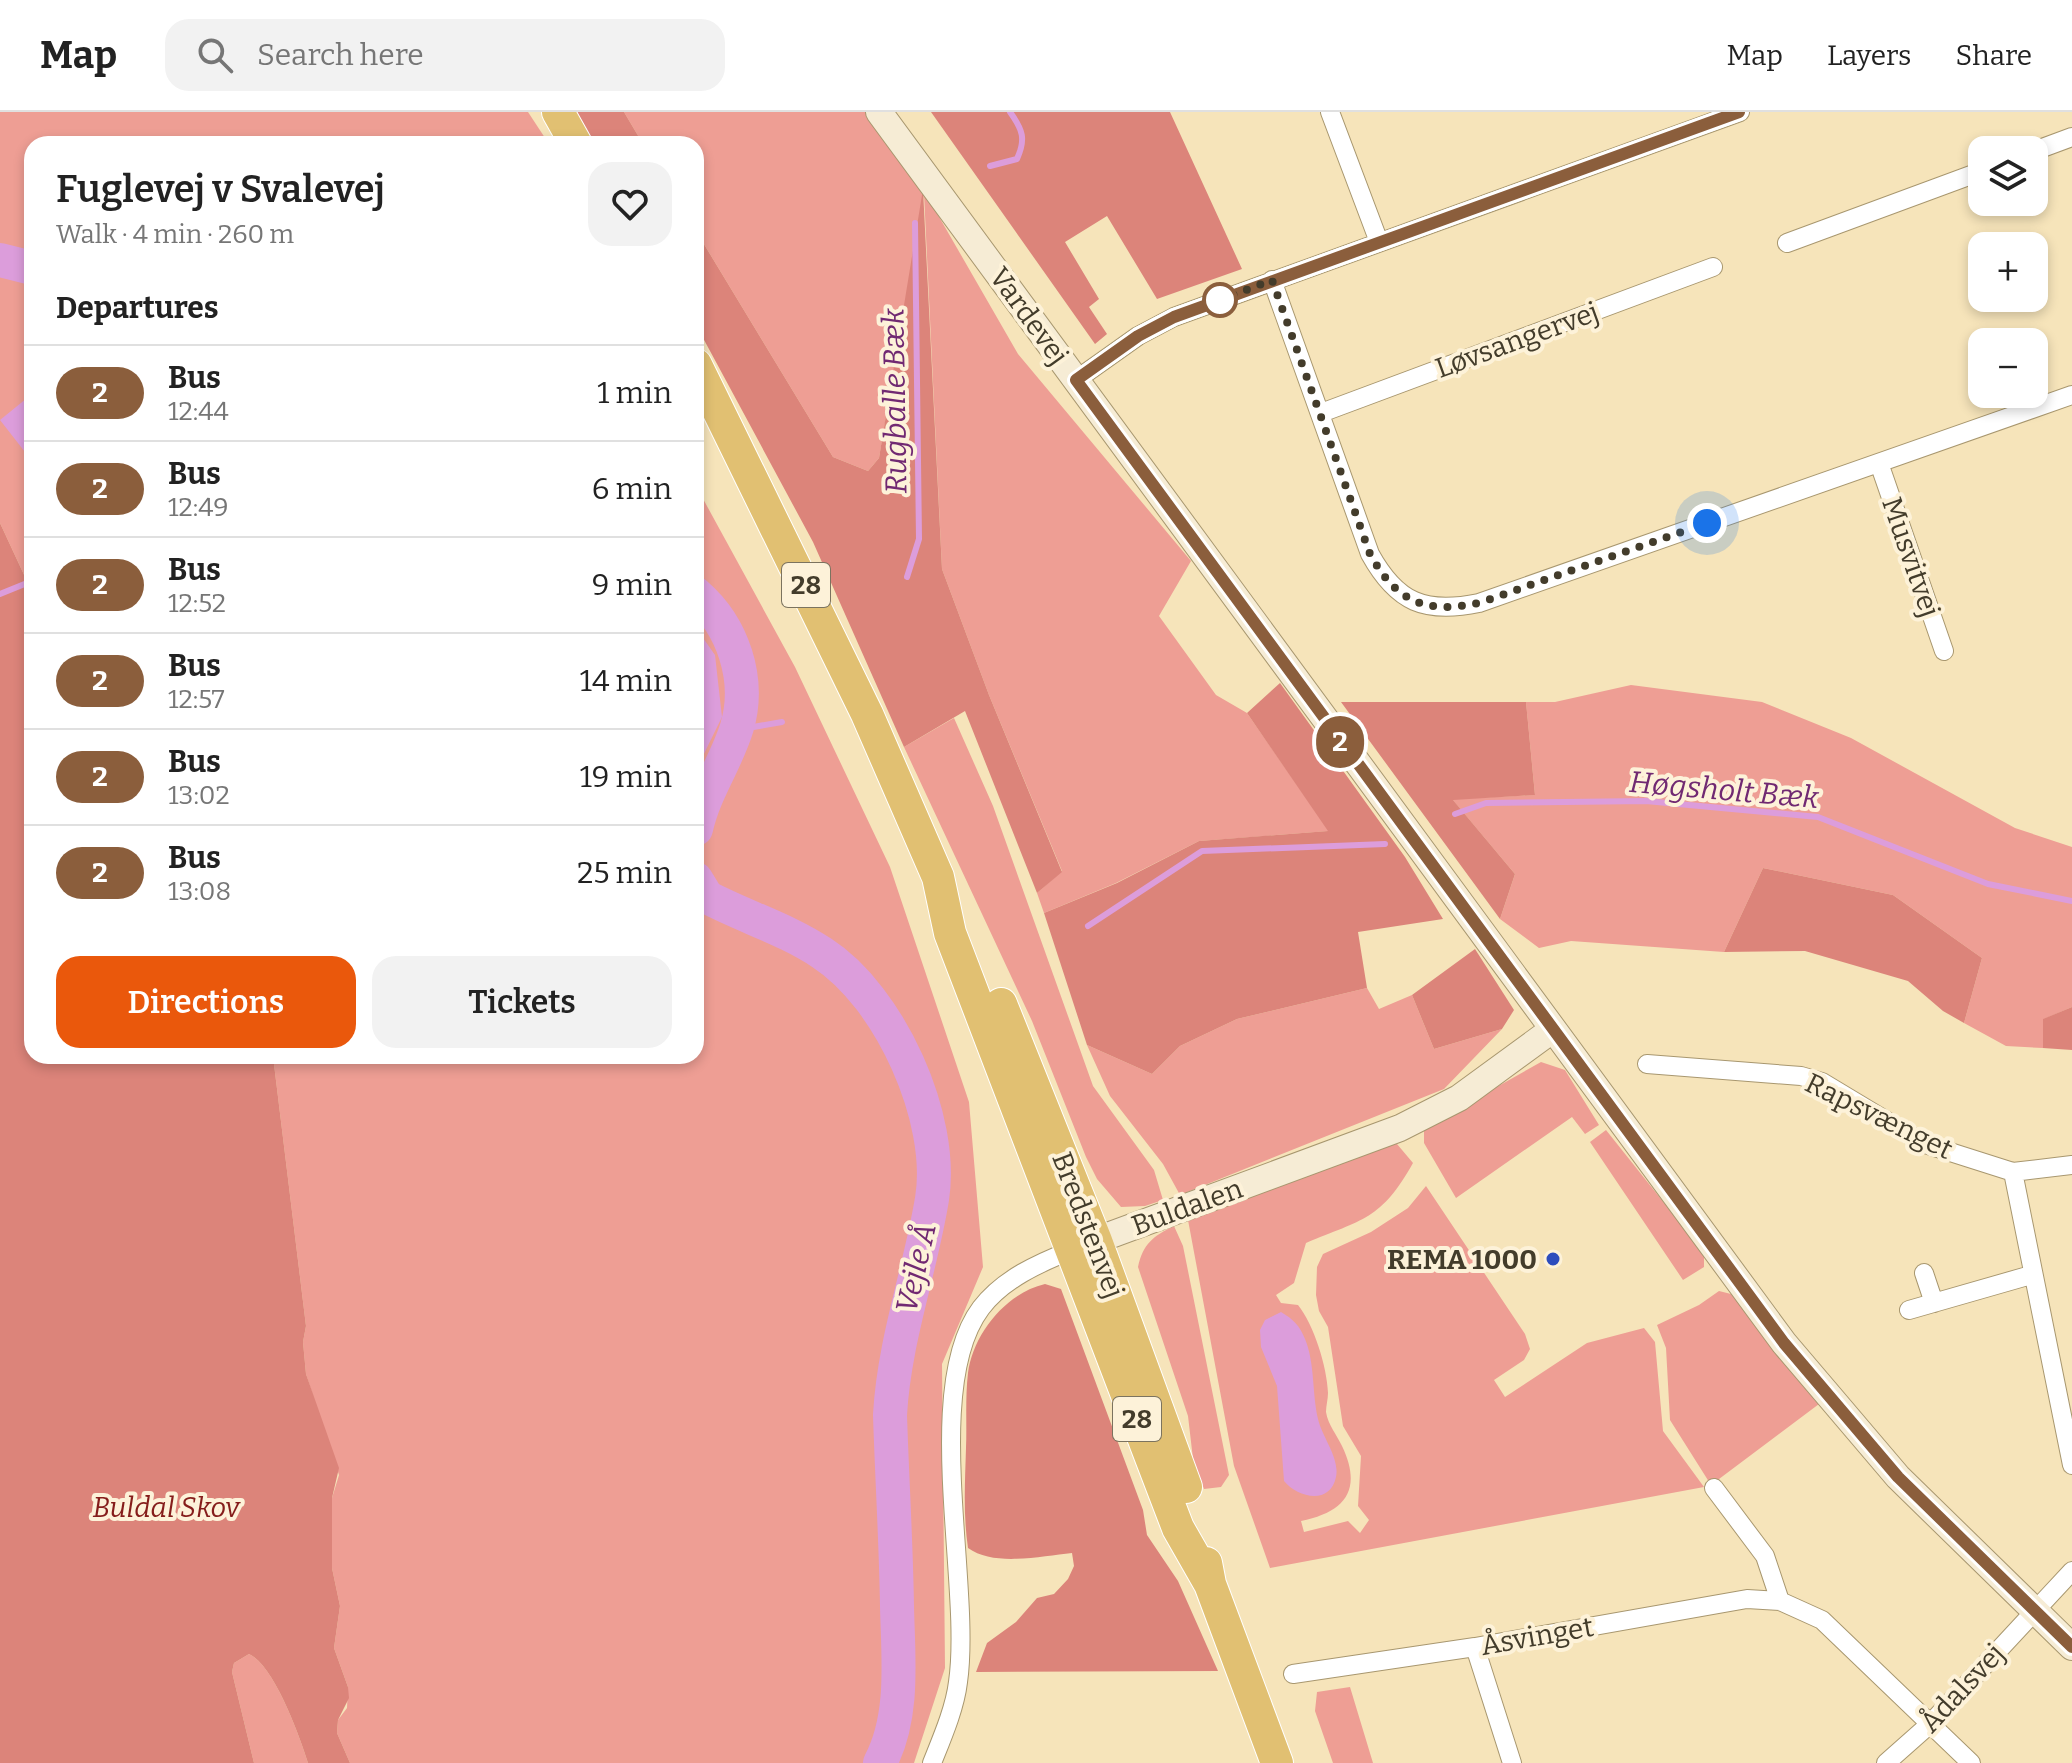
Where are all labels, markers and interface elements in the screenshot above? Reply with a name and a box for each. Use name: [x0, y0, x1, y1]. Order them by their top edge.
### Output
search box: [165, 19, 725, 91]
text: Map: [40, 32, 117, 78]
icon: search: [193, 33, 237, 77]
text: Search here: [257, 37, 424, 73]
text: Map: [1726, 39, 1783, 72]
text: Layers: [1827, 39, 1911, 72]
text: Share: [1955, 39, 2032, 72]
map controls: [1968, 136, 2048, 408]
button: layers: [1968, 136, 2048, 216]
button: heart: [588, 162, 672, 246]
text: Fuglevej v Svalevej: [56, 166, 385, 212]
text: Walk · 4 min · 260 m: [56, 219, 294, 250]
button: +: [1968, 232, 2048, 312]
street label: Vardevej: [983, 261, 1075, 371]
unlabelled marker: [1203, 283, 1237, 317]
text: Departures: [56, 290, 219, 326]
street label: Løvsangervej: [1431, 295, 1603, 385]
water label: Rugballe Bæk: [875, 307, 915, 494]
button: −: [1968, 328, 2048, 408]
text: Bus: [168, 360, 221, 396]
text: 1 min: [597, 375, 672, 411]
text: 2: [92, 376, 108, 409]
text: 12:44: [168, 396, 229, 427]
text: Bus: [168, 456, 221, 492]
text: 6 min: [592, 471, 672, 507]
text: 2: [92, 472, 108, 505]
text: 12:49: [168, 492, 229, 523]
street label: Musvitvej: [1875, 493, 1947, 621]
your location: [1687, 503, 1727, 543]
text: Bus: [168, 552, 221, 588]
road number: 28: [782, 563, 830, 607]
text: 9 min: [592, 567, 672, 603]
text: 2: [92, 568, 108, 601]
text: 12:52: [168, 588, 226, 619]
text: Bus: [168, 648, 221, 684]
text: 14 min: [580, 663, 672, 699]
text: 2: [92, 664, 108, 697]
text: 12:57: [168, 684, 225, 715]
line badge: 2: [1314, 716, 1366, 768]
text: 2: [1332, 725, 1348, 758]
text: Bus: [168, 744, 221, 780]
text: 19 min: [580, 759, 672, 795]
text: 2: [92, 760, 108, 793]
water label: Høgsholt Bæk: [1628, 764, 1821, 816]
text: 13:02: [168, 780, 230, 811]
text: Bus: [168, 840, 221, 876]
text: 25 min: [577, 855, 672, 891]
text: 2: [92, 856, 108, 889]
text: 13:08: [168, 876, 231, 907]
button: Directions: [56, 956, 356, 1048]
button: Tickets: [372, 956, 672, 1048]
street label: Rapsvænget: [1800, 1066, 1958, 1166]
street label: Bredstenvej: [1045, 1148, 1131, 1302]
street label: Buldalen: [1127, 1172, 1247, 1242]
water label: Vejle Å: [887, 1219, 944, 1316]
place label: REMA 1000: [1387, 1243, 1537, 1276]
marker: REMA 1000: [1544, 1250, 1562, 1268]
road number: 28: [1113, 1397, 1161, 1441]
park label: Buldal Skov: [92, 1491, 241, 1524]
street label: Åsvinget: [1478, 1610, 1596, 1662]
street label: Ådalsvej: [1913, 1637, 2011, 1739]

